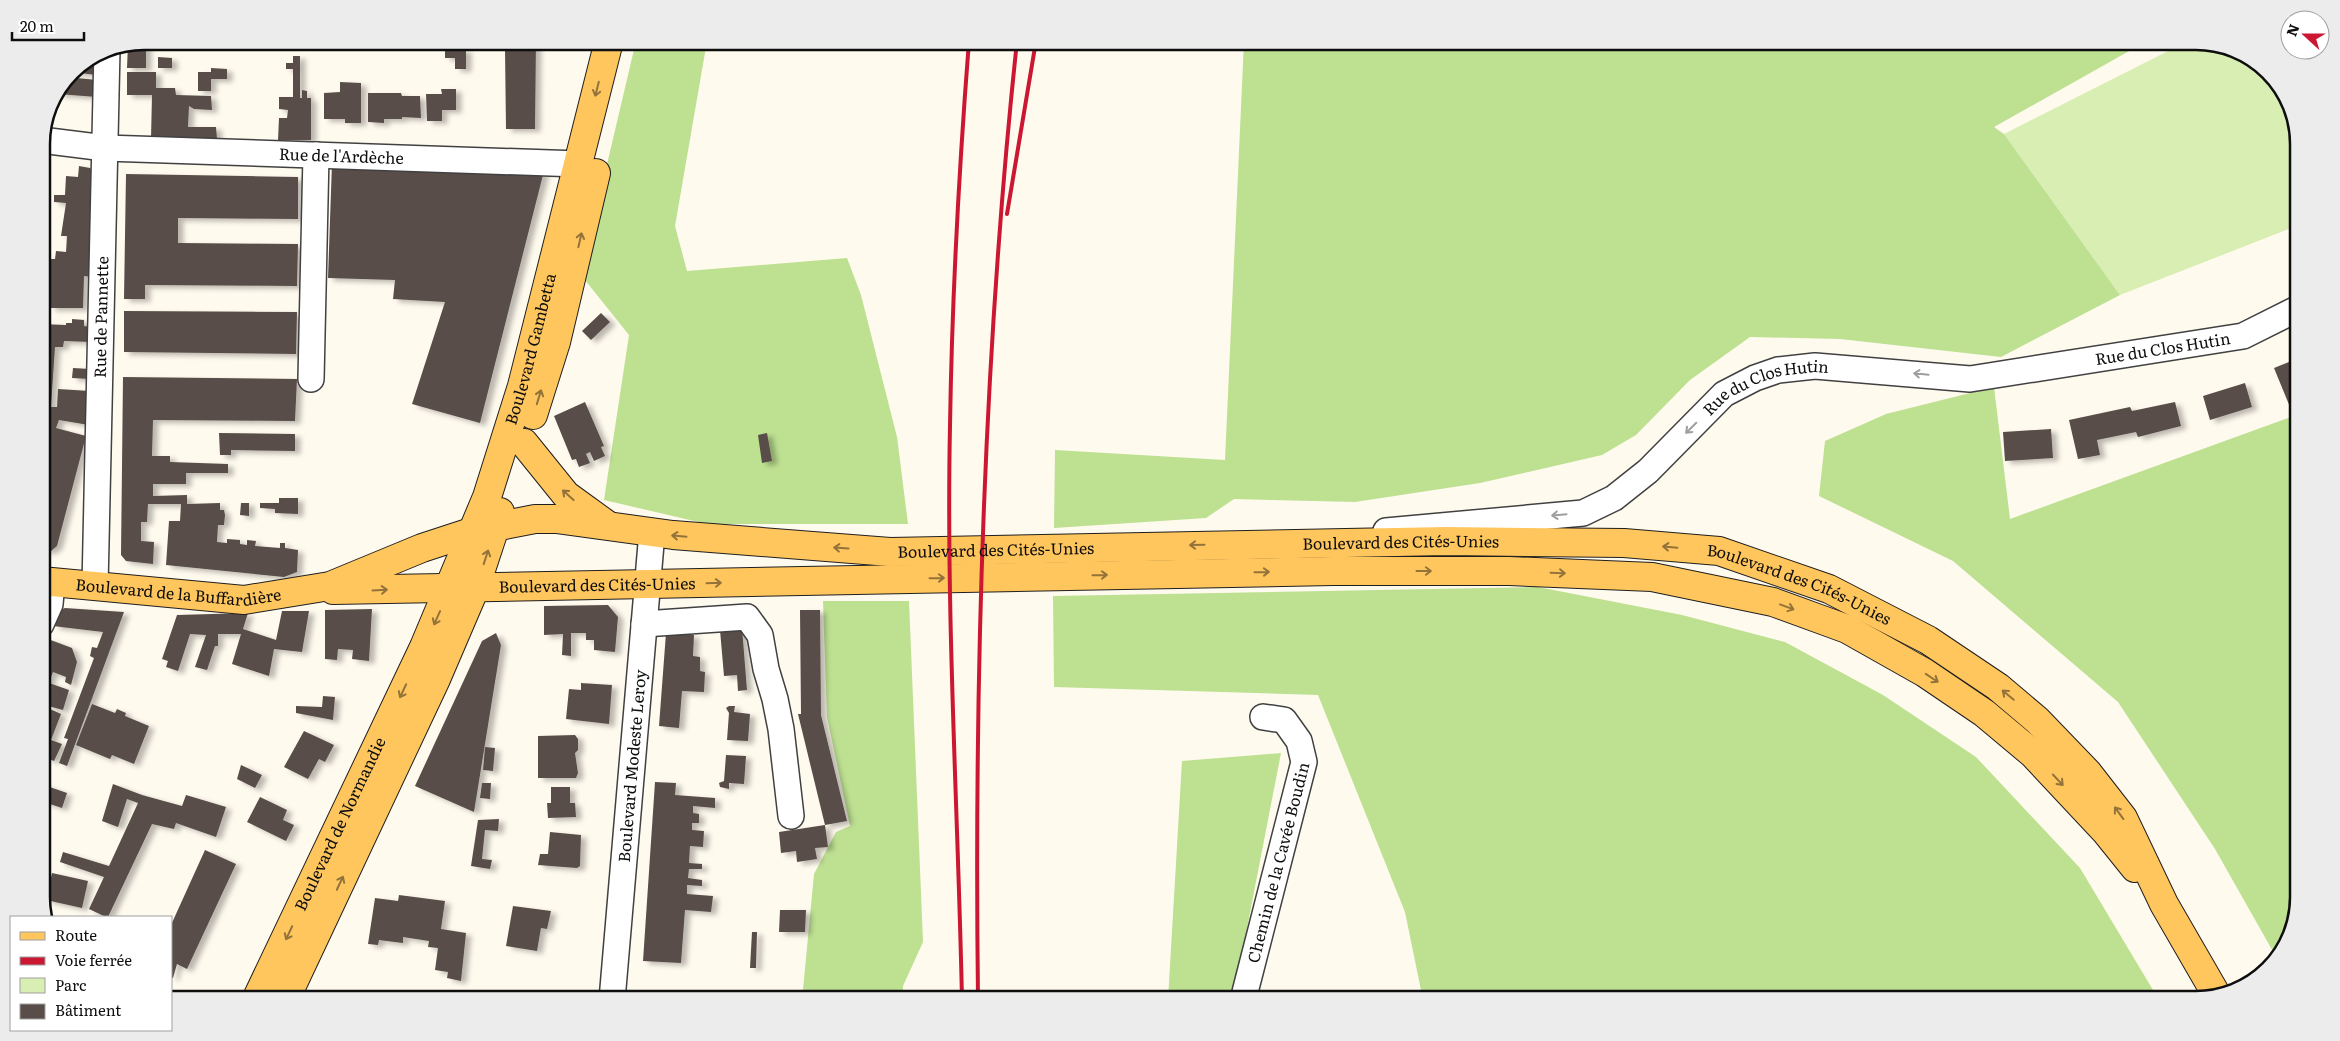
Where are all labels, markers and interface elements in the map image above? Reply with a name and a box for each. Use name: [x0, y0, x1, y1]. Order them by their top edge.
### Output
scale bar: [12, 10, 85, 42]
north arrow: [2280, 10, 2330, 60]
text: 20 m: [20, 14, 54, 37]
text: N: [2280, 21, 2303, 39]
one-way arrow: [592, 80, 602, 96]
street label: Rue de l'Ardèche: [279, 141, 404, 169]
one-way arrow: [576, 232, 585, 248]
street label: Rue de Pannette: [87, 256, 113, 378]
street label: Boulevard Gambetta: [498, 270, 561, 428]
street label: Rue du Clos Hutin: [2093, 325, 2232, 370]
street label: Rue du Clos Hutin: [1696, 353, 1830, 420]
one-way arrow: [1913, 369, 1929, 379]
one-way arrow: [534, 389, 544, 405]
one-way arrow: [1685, 421, 1697, 434]
one-way arrow: [561, 489, 574, 500]
one-way arrow: [1552, 510, 1568, 519]
street label: Boulevard des Cités-Unies: [1302, 528, 1499, 555]
one-way arrow: [671, 531, 687, 540]
street label: Boulevard des Cités-Unies: [897, 535, 1094, 563]
street label: Boulevard des Cités-Unies: [1706, 537, 1896, 630]
one-way arrow: [1190, 540, 1206, 550]
one-way arrow: [1663, 542, 1679, 552]
one-way arrow: [833, 543, 849, 553]
one-way arrow: [481, 549, 491, 565]
one-way arrow: [1416, 566, 1432, 576]
one-way arrow: [1254, 567, 1270, 577]
one-way arrow: [1549, 568, 1565, 577]
street label: Boulevard des Cités-Unies: [498, 570, 696, 598]
one-way arrow: [1091, 570, 1107, 580]
street label: Boulevard de la Buffardière: [74, 571, 283, 611]
one-way arrow: [928, 573, 945, 583]
one-way arrow: [706, 578, 722, 588]
one-way arrow: [372, 585, 388, 594]
one-way arrow: [1779, 603, 1794, 612]
one-way arrow: [432, 610, 442, 625]
street label: Boulevard Modeste Leroy: [611, 668, 651, 863]
one-way arrow: [1925, 673, 1939, 683]
one-way arrow: [398, 684, 408, 699]
one-way arrow: [2002, 690, 2015, 701]
street label: Boulevard de Normandie: [287, 733, 391, 914]
street label: Chemin de la Cavée Boudin: [1240, 759, 1315, 965]
one-way arrow: [2052, 774, 2064, 787]
one-way arrow: [2114, 806, 2124, 820]
one-way arrow: [336, 876, 345, 891]
legend: [10, 916, 172, 1031]
text: Route: [55, 923, 97, 946]
one-way arrow: [284, 925, 293, 940]
text: Voie ferrée: [55, 948, 132, 971]
text: Parc: [55, 973, 87, 996]
text: Bâtiment: [55, 998, 121, 1021]

